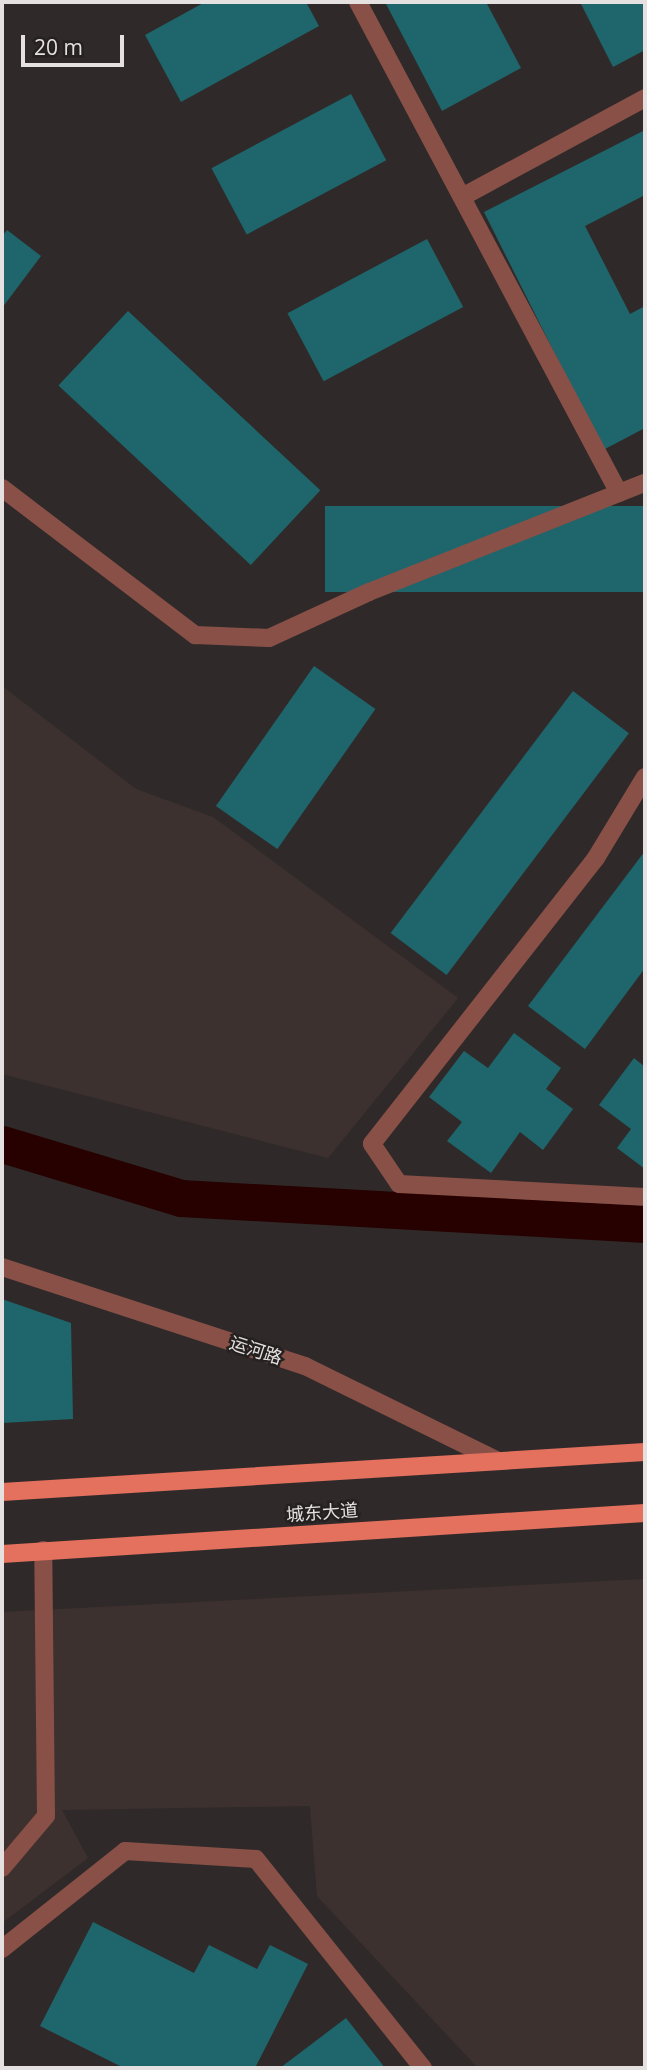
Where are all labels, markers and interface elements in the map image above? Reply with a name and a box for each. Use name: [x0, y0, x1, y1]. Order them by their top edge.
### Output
scale bar: [24, 21, 128, 65]
text: 20 m: [34, 33, 83, 61]
street label: 运河路: [227, 1331, 285, 1369]
street label: 城东大道: [285, 1499, 359, 1525]

